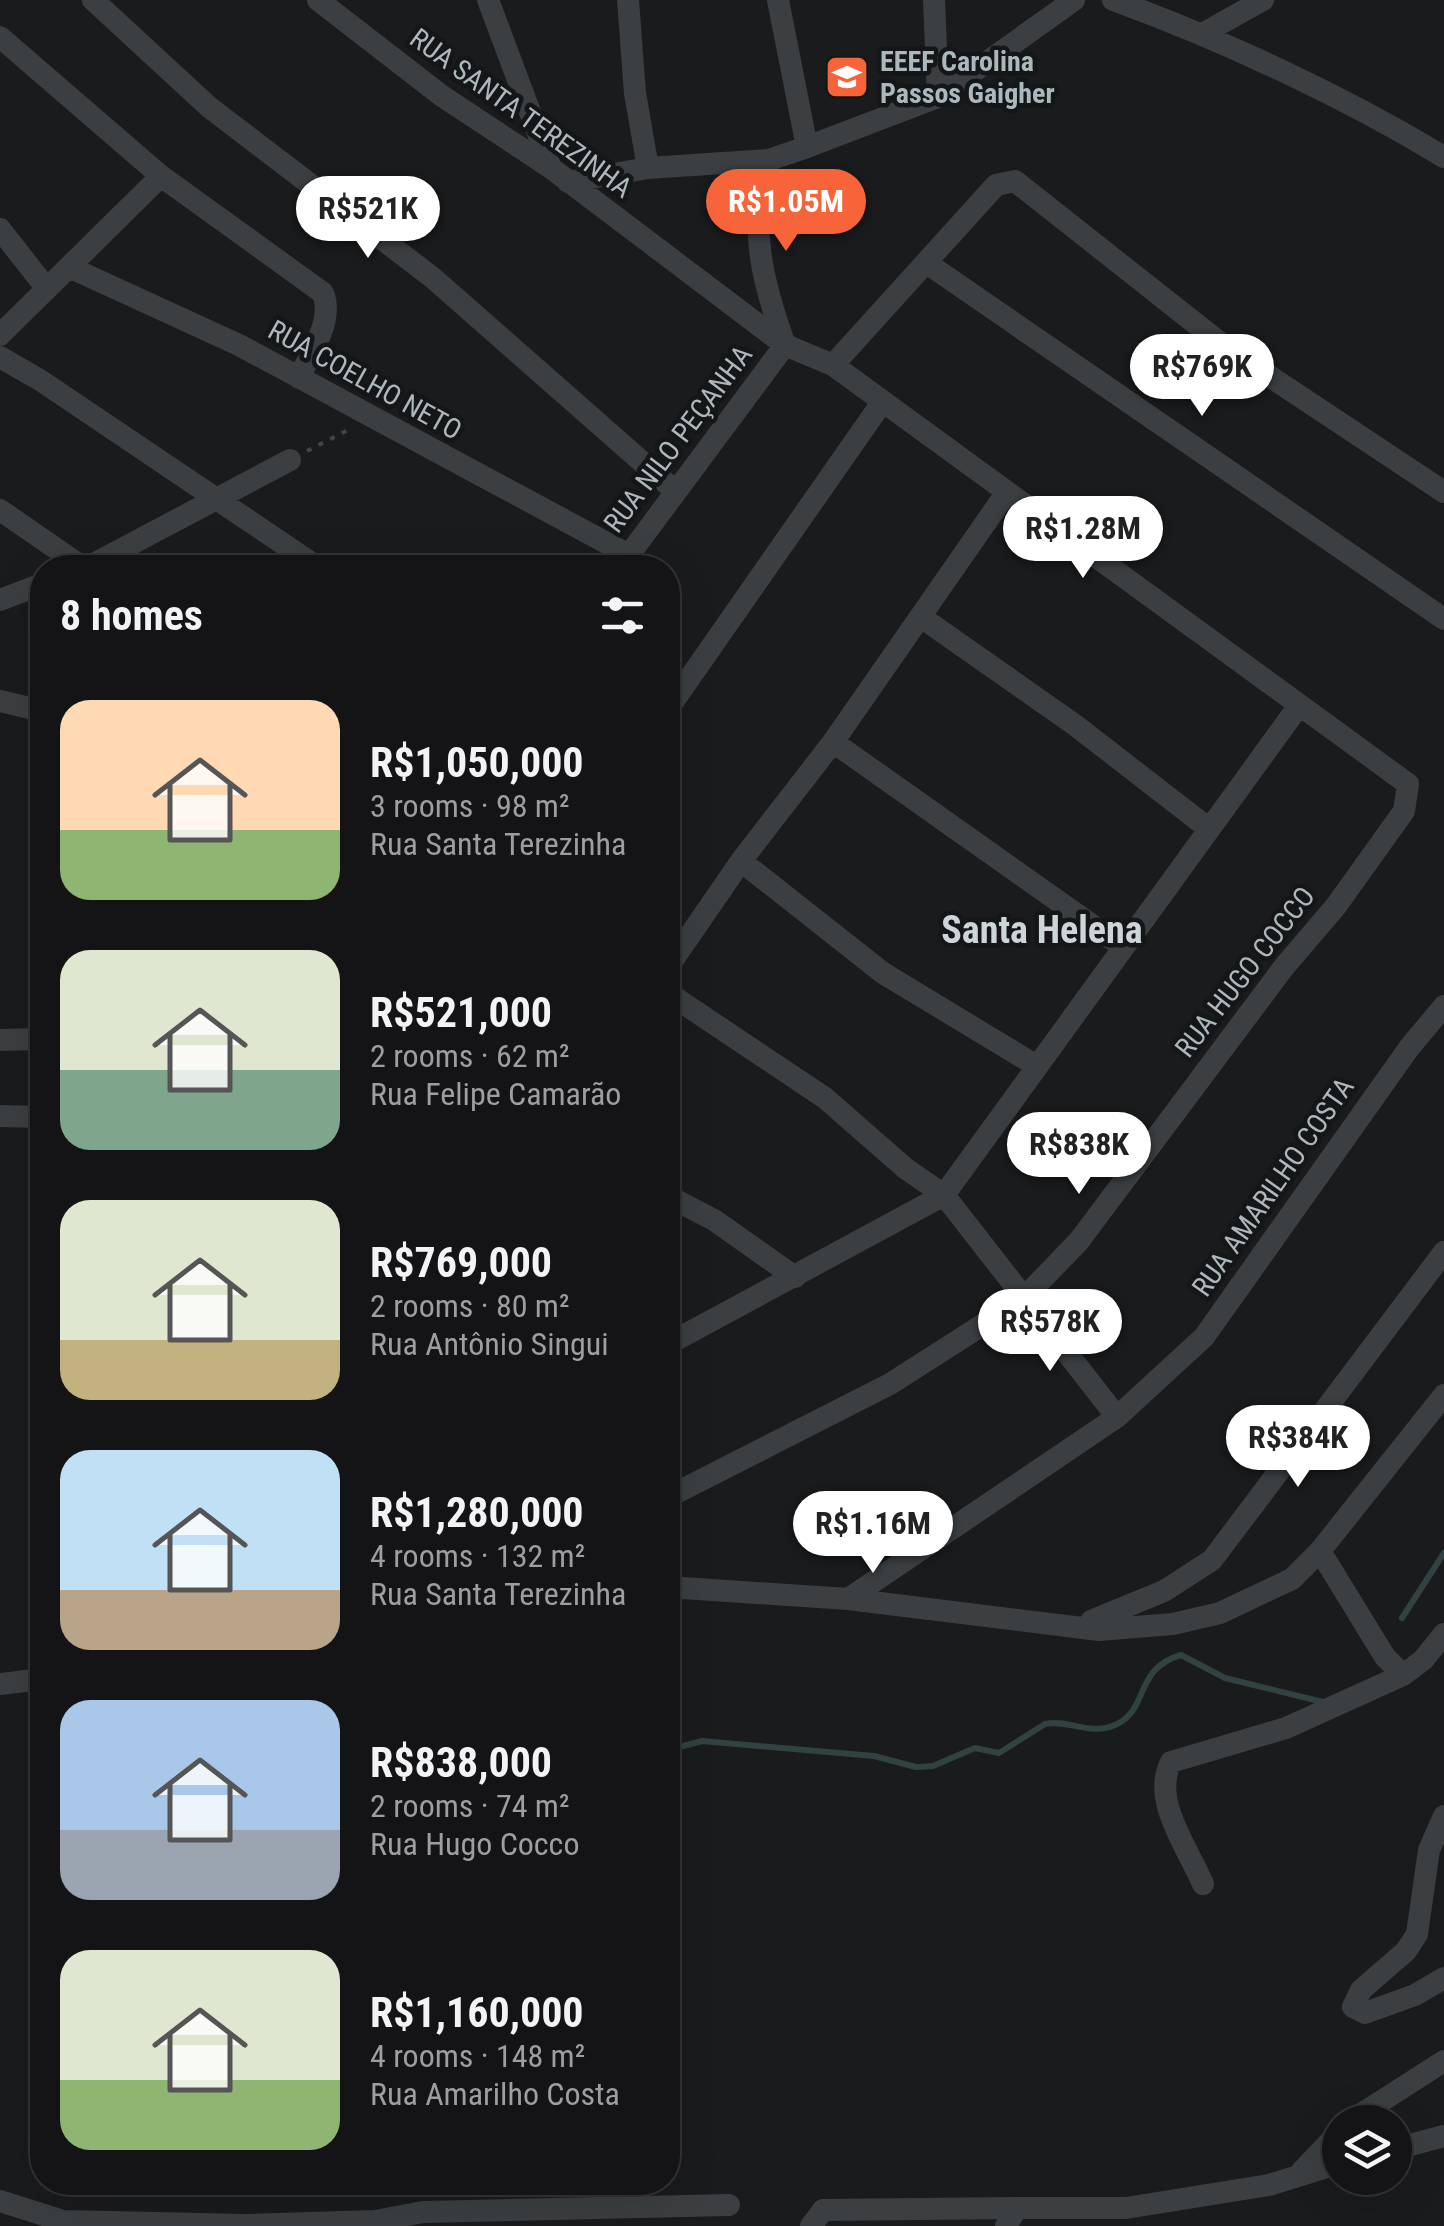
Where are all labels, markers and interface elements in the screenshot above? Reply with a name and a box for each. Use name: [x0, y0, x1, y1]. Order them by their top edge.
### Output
street label: RUA SANTA TEREZINHA: [404, 21, 638, 205]
place label: EEEF Carolina Passos Gaigher: [880, 45, 1055, 110]
school or university icon: EEEF Carolina Passos Gaigher: [824, 54, 870, 100]
pin: R$1.05M: [694, 169, 878, 254]
pin: R$521K: [287, 176, 449, 261]
text: R$1.05M: [728, 182, 844, 220]
text: R$521K: [318, 189, 418, 227]
street label: RUA COELHO NETO: [263, 313, 467, 447]
pin: R$769K: [1121, 334, 1283, 419]
street label: RUA NILO PEÇANHA: [597, 339, 759, 539]
text: R$769K: [1152, 347, 1252, 385]
pin: R$1.28M: [991, 496, 1175, 581]
text: R$1.28M: [1025, 509, 1141, 547]
icon: filters: [595, 588, 650, 643]
text: 8 homes: [60, 591, 203, 640]
text: R$1,050,000: [370, 738, 584, 787]
icon: home: [140, 740, 260, 860]
text: 3 rooms · 98 m²: [370, 787, 569, 825]
text: Rua Santa Terezinha: [370, 825, 626, 863]
street label: RUA HUGO COCCO: [1168, 880, 1322, 1064]
district label: Santa Helena: [941, 908, 1143, 952]
text: R$521,000: [370, 988, 552, 1037]
icon: home: [140, 990, 260, 1110]
text: 2 rooms · 62 m²: [370, 1037, 569, 1075]
street label: RUA AMARILHO COSTA: [1185, 1071, 1361, 1303]
text: Rua Felipe Camarão: [370, 1075, 621, 1113]
pin: R$838K: [998, 1112, 1160, 1197]
text: R$838K: [1029, 1125, 1129, 1163]
text: R$769,000: [370, 1238, 552, 1287]
icon: home: [140, 1240, 260, 1360]
text: 2 rooms · 80 m²: [370, 1287, 569, 1325]
pin: R$578K: [969, 1289, 1131, 1374]
text: R$578K: [1000, 1302, 1100, 1340]
text: Rua Antônio Singui: [370, 1325, 609, 1363]
pin: R$384K: [1217, 1405, 1379, 1490]
text: R$384K: [1248, 1418, 1348, 1456]
text: R$1,280,000: [370, 1488, 584, 1537]
icon: home: [140, 1490, 260, 1610]
pin: R$1.16M: [781, 1491, 965, 1576]
text: R$1.16M: [815, 1504, 931, 1542]
text: 4 rooms · 132 m²: [370, 1537, 585, 1575]
text: Rua Santa Terezinha: [370, 1575, 626, 1613]
text: R$838,000: [370, 1738, 552, 1787]
icon: home: [140, 1740, 260, 1860]
text: 2 rooms · 74 m²: [370, 1787, 569, 1825]
text: Rua Hugo Cocco: [370, 1825, 579, 1863]
text: R$1,160,000: [370, 1988, 584, 2037]
icon: home: [140, 1990, 260, 2110]
text: 4 rooms · 148 m²: [370, 2037, 585, 2075]
text: Rua Amarilho Costa: [370, 2075, 620, 2113]
map controls: [1322, 2105, 1412, 2195]
button: layers: [1322, 2105, 1412, 2195]

